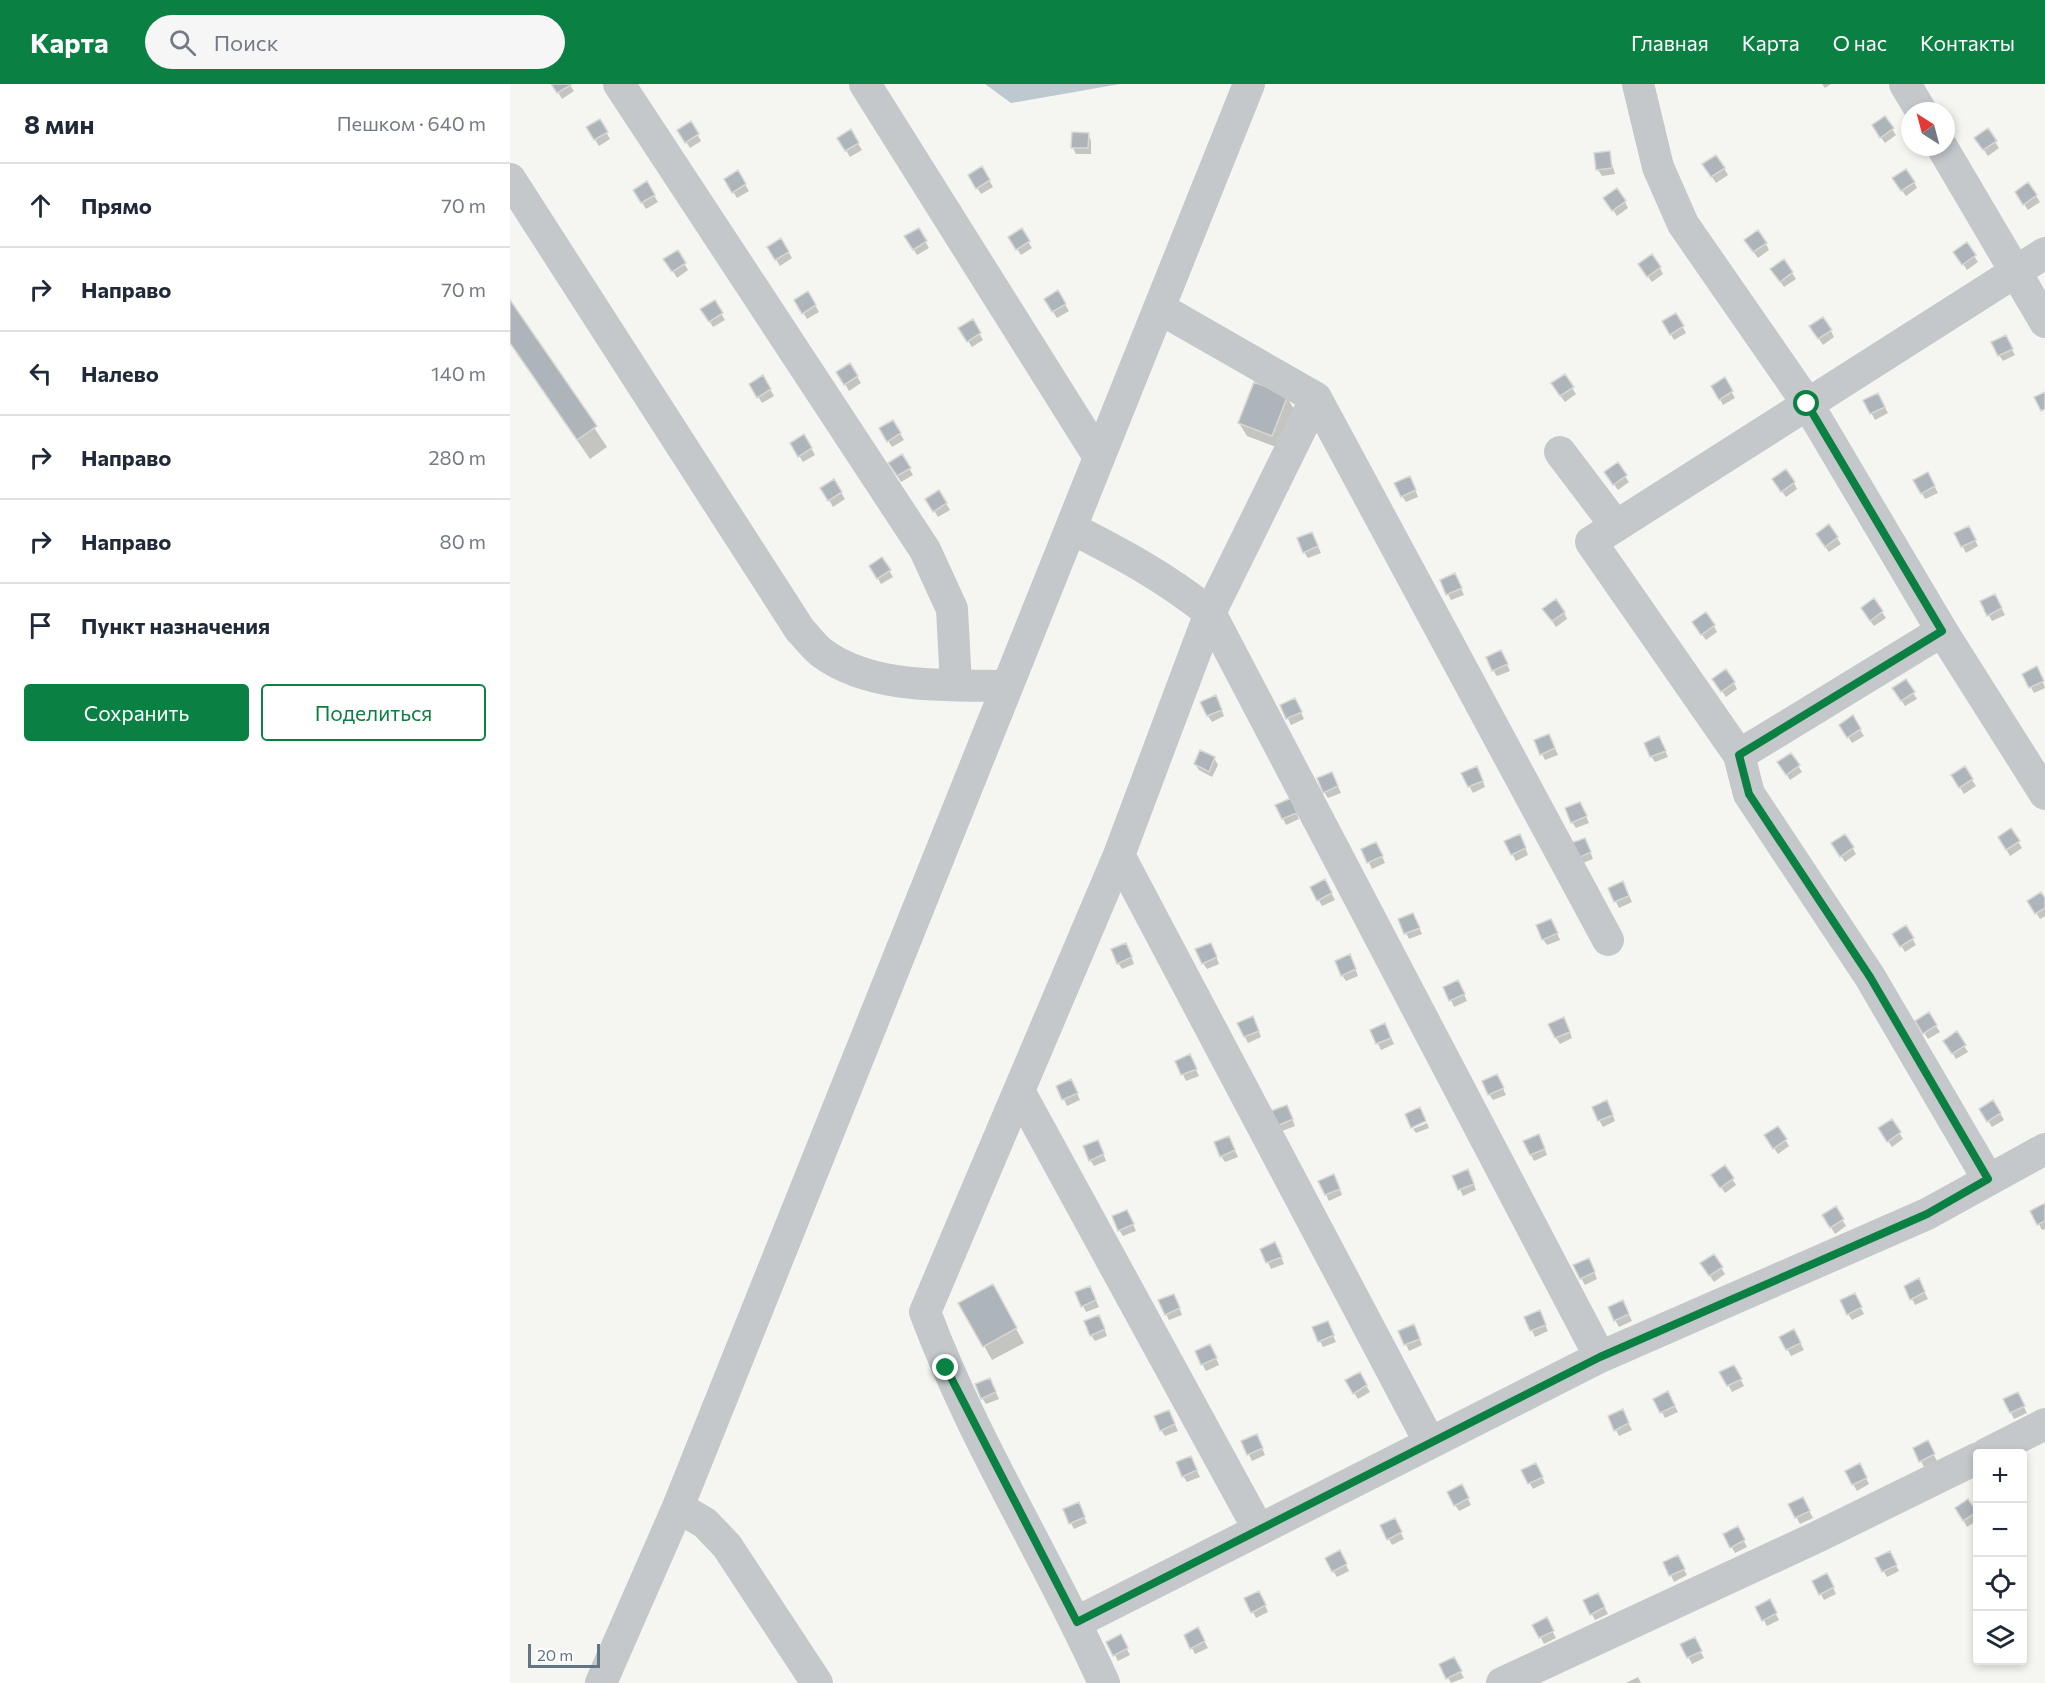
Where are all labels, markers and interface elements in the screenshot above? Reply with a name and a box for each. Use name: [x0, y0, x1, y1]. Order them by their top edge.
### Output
search box: [145, 15, 565, 69]
text: Карта: [30, 25, 109, 59]
icon: search: [166, 26, 199, 59]
text: Поиск: [214, 29, 278, 56]
text: Главная: [1631, 30, 1709, 55]
text: Карта: [1742, 30, 1800, 55]
text: О нас: [1833, 30, 1887, 55]
text: Контакты: [1920, 30, 2015, 55]
north arrow: [1901, 102, 1955, 156]
text: 8 мин: [24, 108, 95, 139]
text: Пешком · 640 m: [337, 111, 486, 135]
icon: ahead: [24, 189, 57, 222]
text: Прямо: [81, 192, 152, 219]
text: 70 m: [441, 193, 486, 217]
icon: right: [24, 273, 57, 306]
text: Направо: [81, 276, 171, 303]
text: 70 m: [441, 277, 486, 301]
icon: left: [24, 357, 57, 390]
text: Налево: [81, 360, 159, 387]
text: 140 m: [431, 361, 486, 385]
route start: [1793, 390, 1819, 416]
icon: right: [24, 441, 57, 474]
text: Направо: [81, 444, 171, 471]
text: 280 m: [428, 445, 486, 469]
icon: right: [24, 525, 57, 558]
text: Направо: [81, 528, 171, 555]
text: 80 m: [440, 529, 486, 553]
icon: arrive: [24, 609, 57, 642]
text: Пункт назначения: [81, 612, 270, 639]
button: Сохранить: [24, 684, 249, 741]
button: Поделиться: [261, 684, 486, 741]
route end: [932, 1354, 958, 1380]
map controls: [1973, 1449, 2027, 1665]
button: +: [1973, 1449, 2027, 1503]
button: −: [1973, 1503, 2027, 1557]
button: locate: [1973, 1557, 2027, 1611]
button: layers: [1973, 1611, 2027, 1665]
scale bar: [528, 1641, 600, 1668]
text: 20 m: [537, 1645, 573, 1664]

